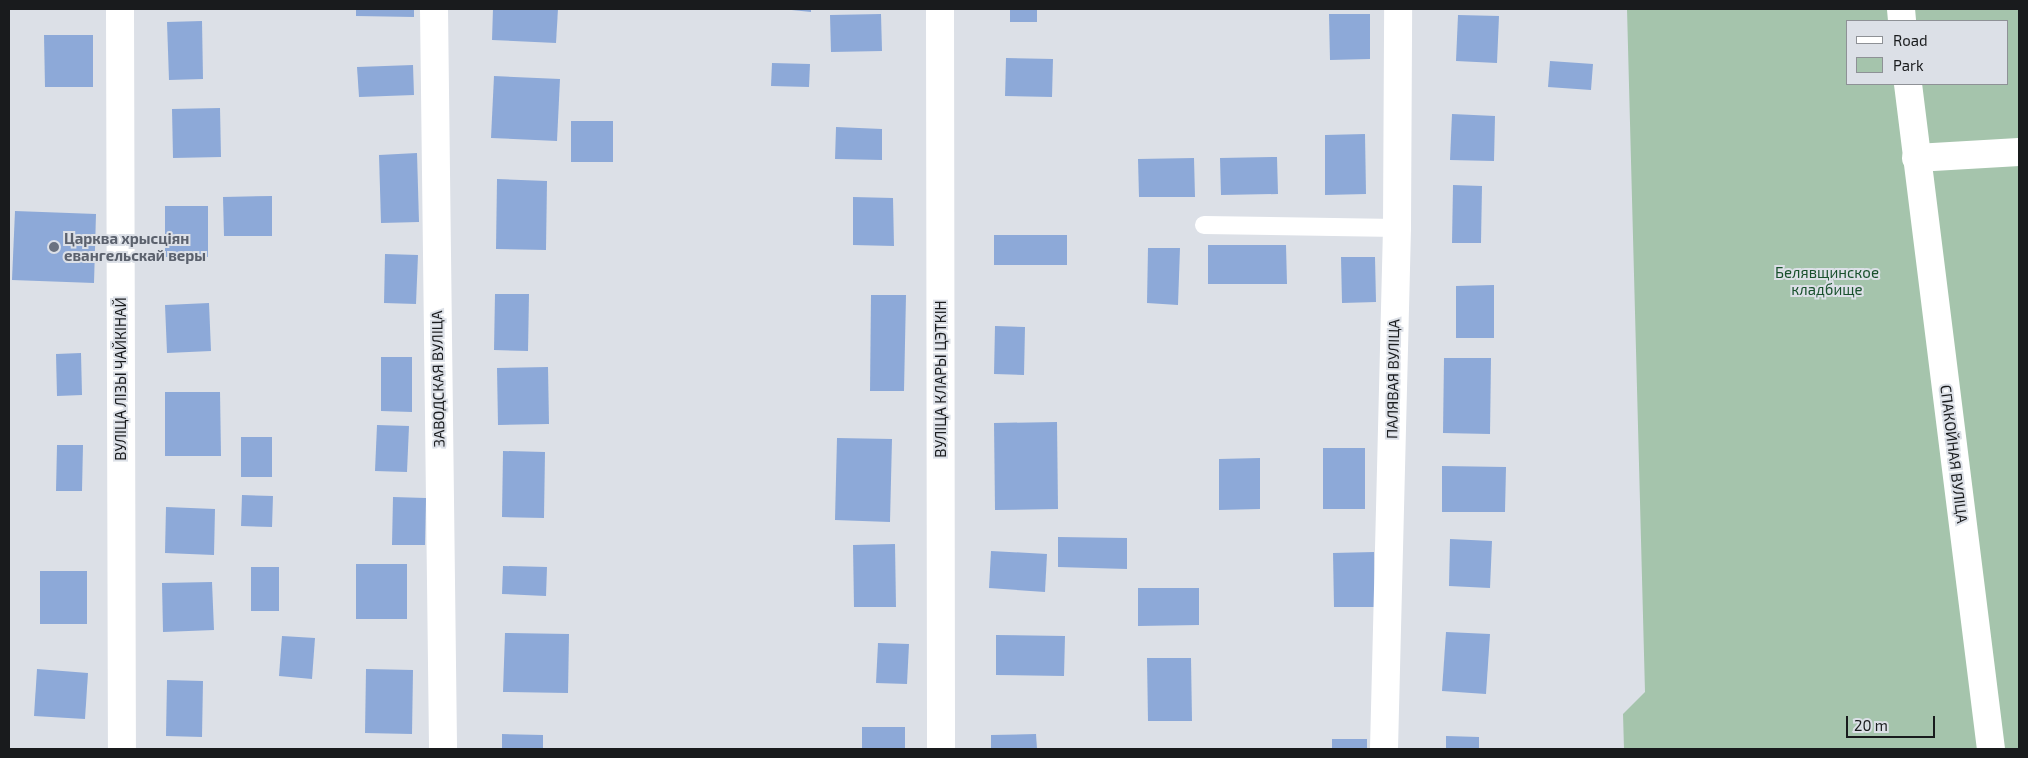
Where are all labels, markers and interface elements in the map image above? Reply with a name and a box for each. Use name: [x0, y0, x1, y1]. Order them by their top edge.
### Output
legend: [1846, 20, 2008, 85]
text: Road: [1893, 31, 1928, 49]
text: Park: [1893, 56, 1924, 74]
place label: Царква хрысціян евангельскай веры: [64, 229, 206, 264]
marker: Царква хрысціян евангельскай веры: [48, 241, 60, 253]
park label: Белявщинское кладбище: [1775, 263, 1879, 298]
street label: ВУЛІЦА ЛІЗЫ ЧАЙКІНАЙ: [112, 297, 130, 461]
street label: ВУЛІЦА КЛАРЫ ЦЭТКІН: [932, 300, 950, 458]
street label: ЗАВОДСКАЯ ВУЛІЦА: [428, 310, 448, 448]
street label: ПАЛЯВАЯ ВУЛІЦА: [1383, 319, 1403, 439]
street label: СПАКОЙНАЯ ВУЛІЦА: [1937, 384, 1971, 524]
scale bar: [1848, 706, 1937, 738]
text: 20 m: [1854, 716, 1888, 734]

